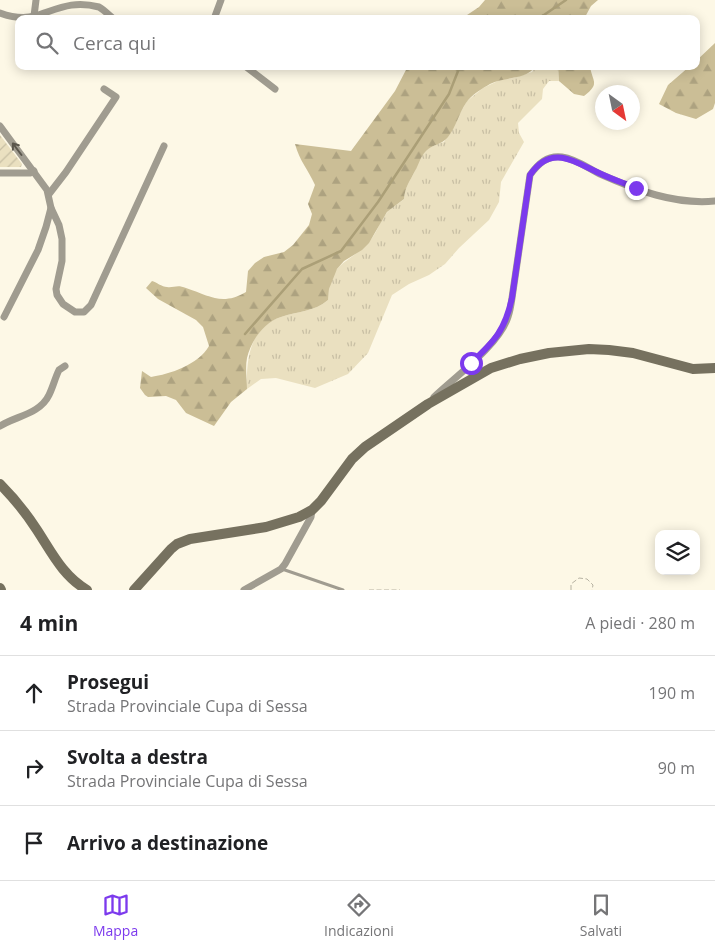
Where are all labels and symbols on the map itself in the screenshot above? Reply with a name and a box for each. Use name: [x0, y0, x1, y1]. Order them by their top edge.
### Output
north arrow: [595, 85, 640, 130]
one-way arrow: [12, 142, 22, 156]
route end: [625, 177, 648, 200]
route start: [460, 352, 483, 375]

